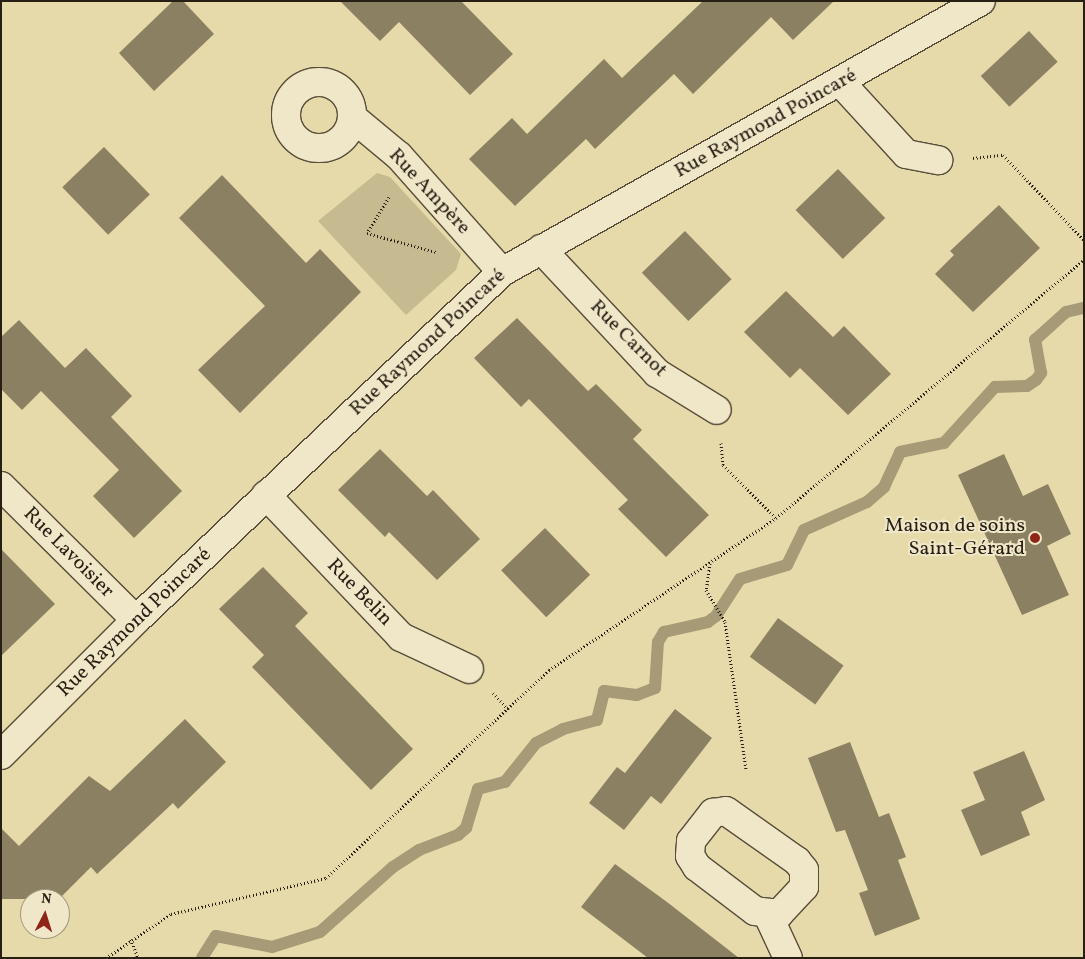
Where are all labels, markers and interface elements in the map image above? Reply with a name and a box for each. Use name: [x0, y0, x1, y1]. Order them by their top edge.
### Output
street label: Rue Raymond Poincaré: [671, 64, 861, 184]
street label: Rue Ampère: [383, 144, 475, 240]
street label: Rue Raymond Poincaré: [345, 265, 511, 421]
street label: Rue Carnot: [584, 295, 672, 383]
street label: Rue Lavoisier: [18, 503, 118, 603]
place label: Maison de soins Saint-Gérard: [885, 514, 1025, 561]
marker: Maison de soins Saint-Gérard: [1029, 532, 1041, 544]
street label: Rue Raymond Poincaré: [53, 543, 217, 703]
street label: Rue Belin: [321, 554, 397, 632]
north arrow: [20, 889, 70, 939]
text: N: [40, 890, 52, 909]

